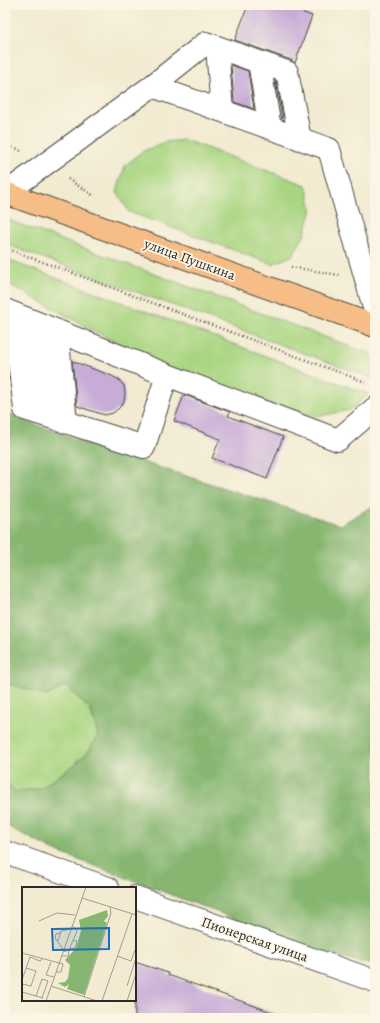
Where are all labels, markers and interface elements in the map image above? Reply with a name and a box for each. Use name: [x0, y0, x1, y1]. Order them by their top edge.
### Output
street label: улица Пушкина: [141, 234, 239, 285]
inset map: [22, 887, 136, 1001]
street label: Пионерская улица: [199, 912, 311, 967]

